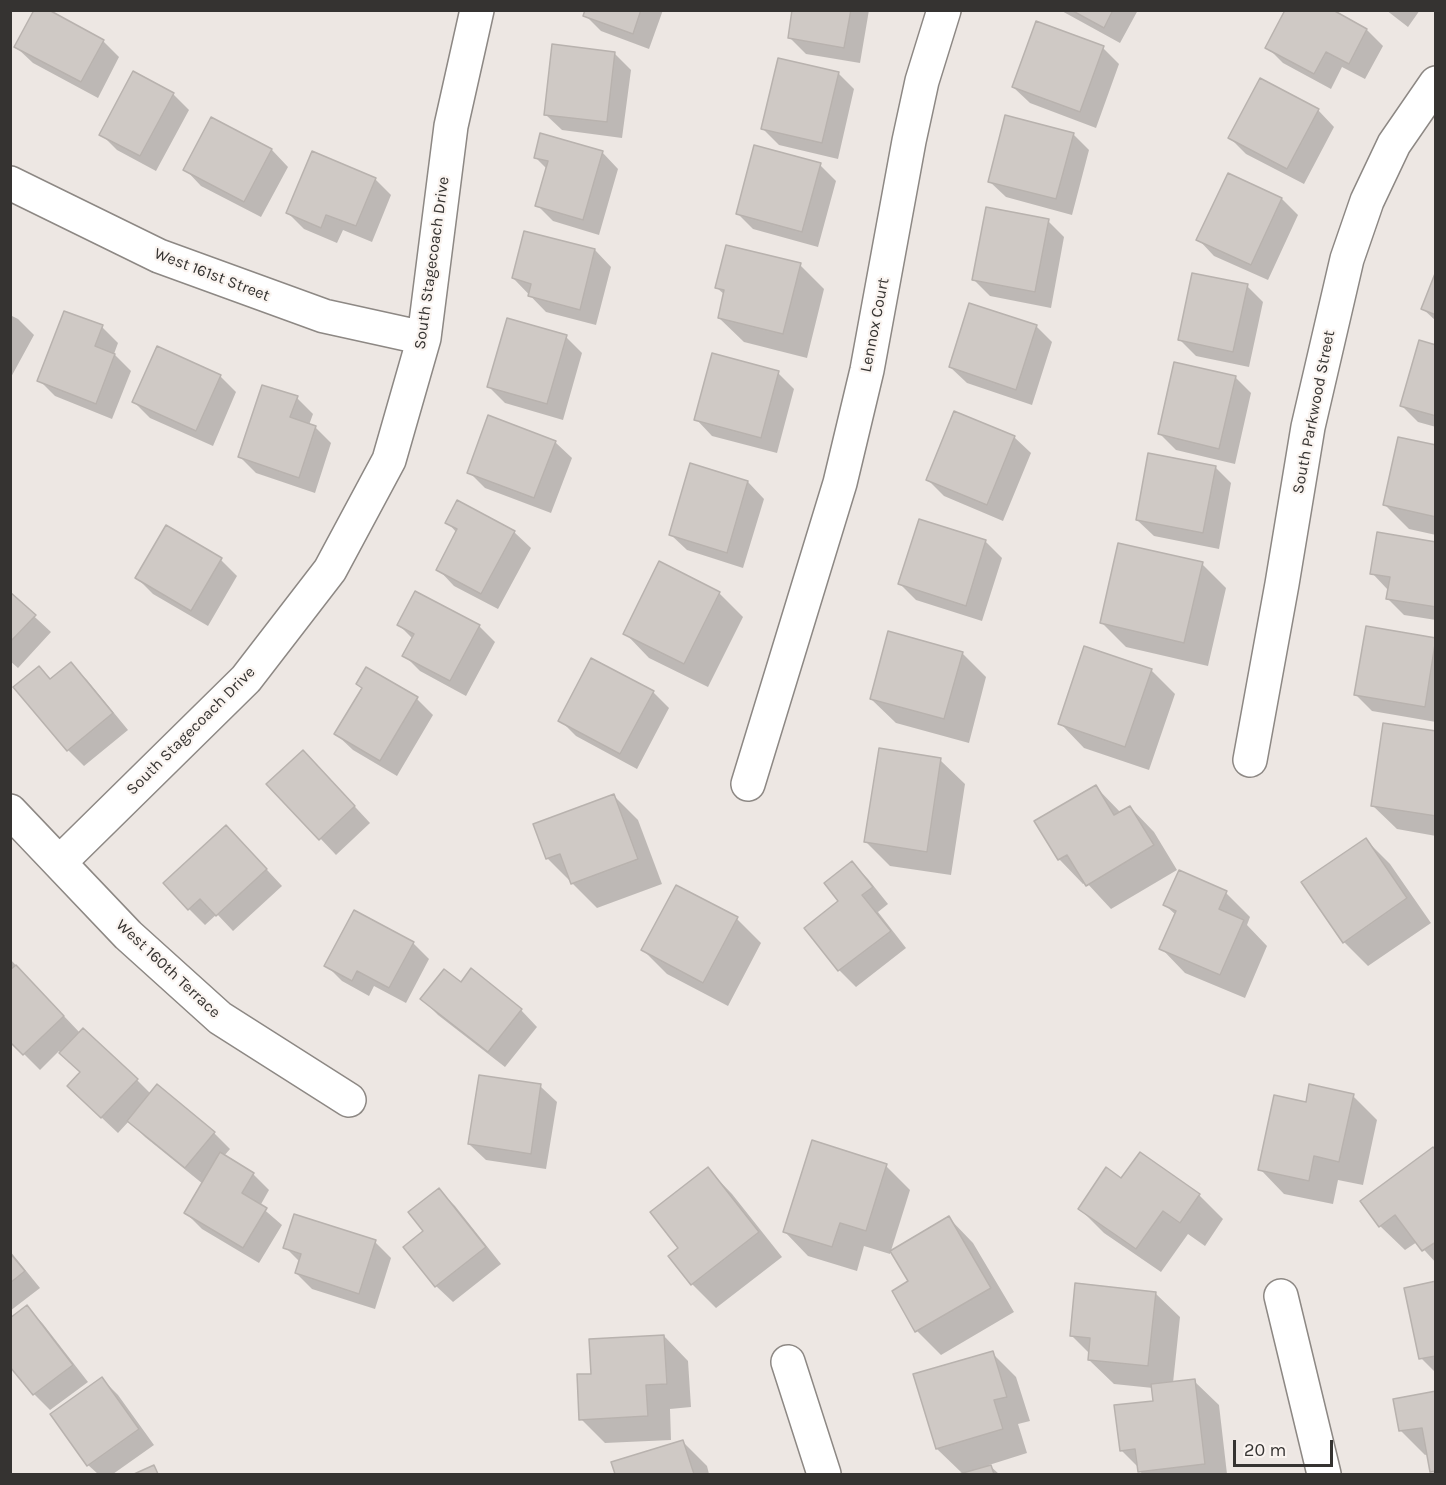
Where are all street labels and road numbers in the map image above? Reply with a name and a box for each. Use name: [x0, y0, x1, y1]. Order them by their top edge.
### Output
street label: South Stagecoach Drive: [410, 175, 454, 351]
street label: West 161st Street: [152, 244, 272, 306]
street label: Lennox Court: [856, 276, 894, 374]
street label: South Parkwood Street: [1289, 329, 1339, 495]
street label: South Stagecoach Drive: [123, 663, 259, 799]
street label: West 160th Terrace: [112, 916, 224, 1022]

